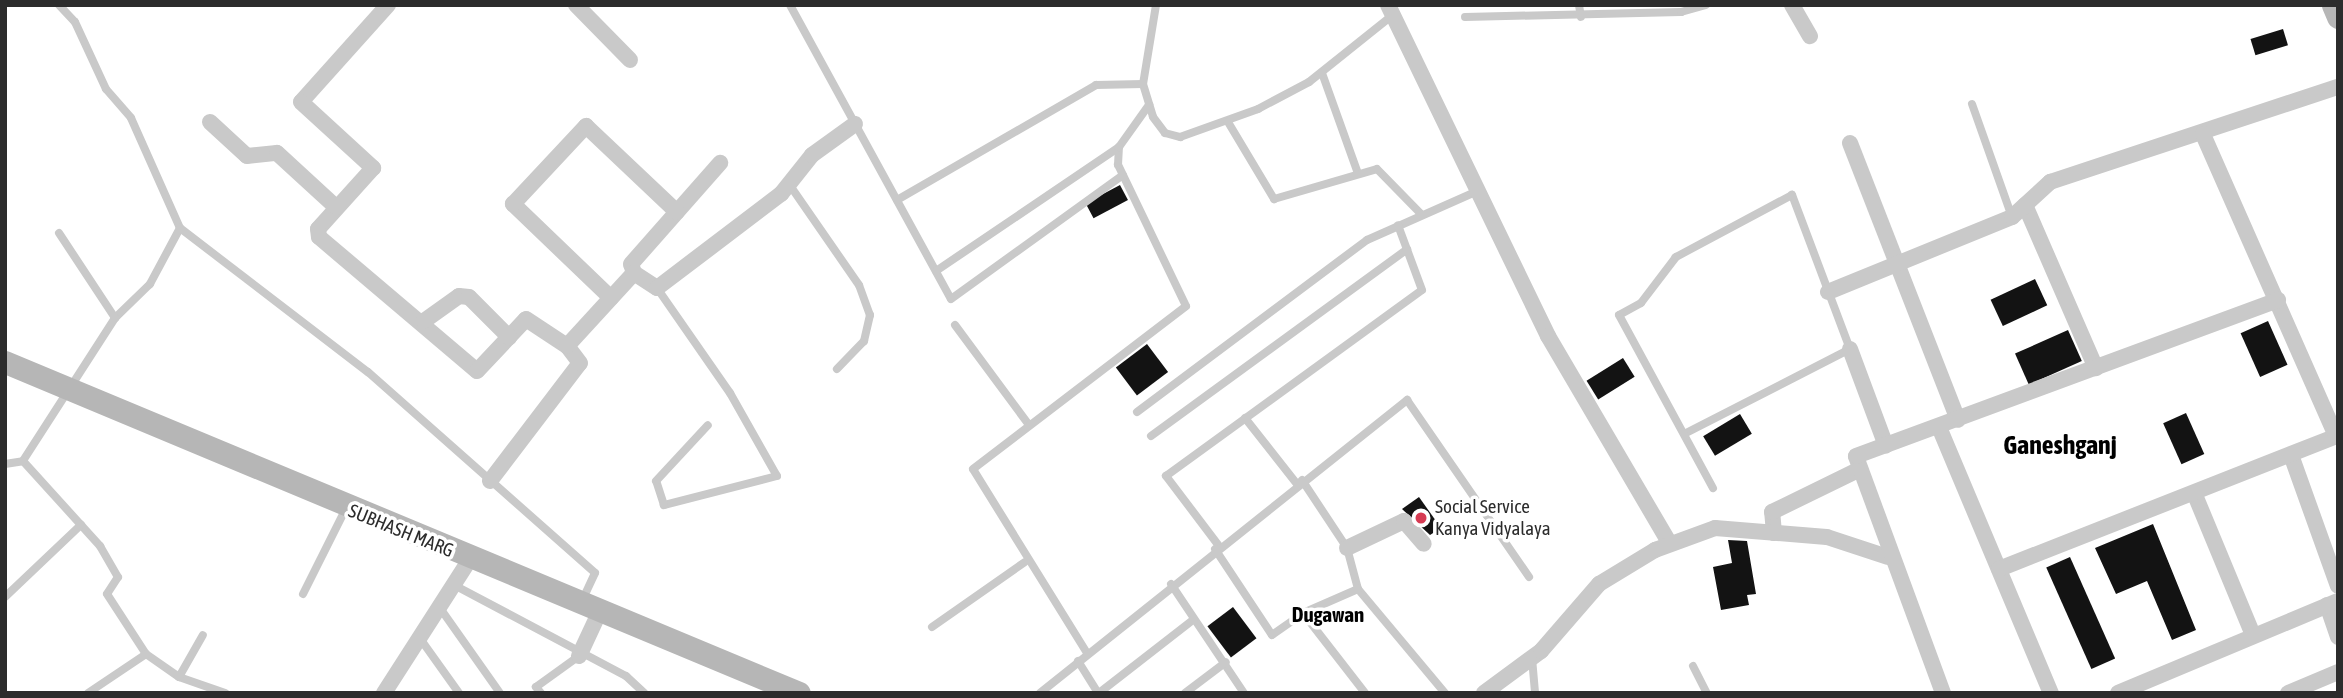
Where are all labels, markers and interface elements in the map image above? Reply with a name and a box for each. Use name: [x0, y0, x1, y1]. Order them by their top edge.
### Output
district label: Ganeshganj: [2003, 430, 2117, 462]
place label: Social Service Kanya Vidyalaya: [1435, 496, 1551, 540]
street label: SUBHASH MARG: [345, 500, 457, 562]
marker: Social Service Kanya Vidyalaya: [1413, 510, 1429, 526]
district label: Dugawan: [1292, 601, 1364, 627]

